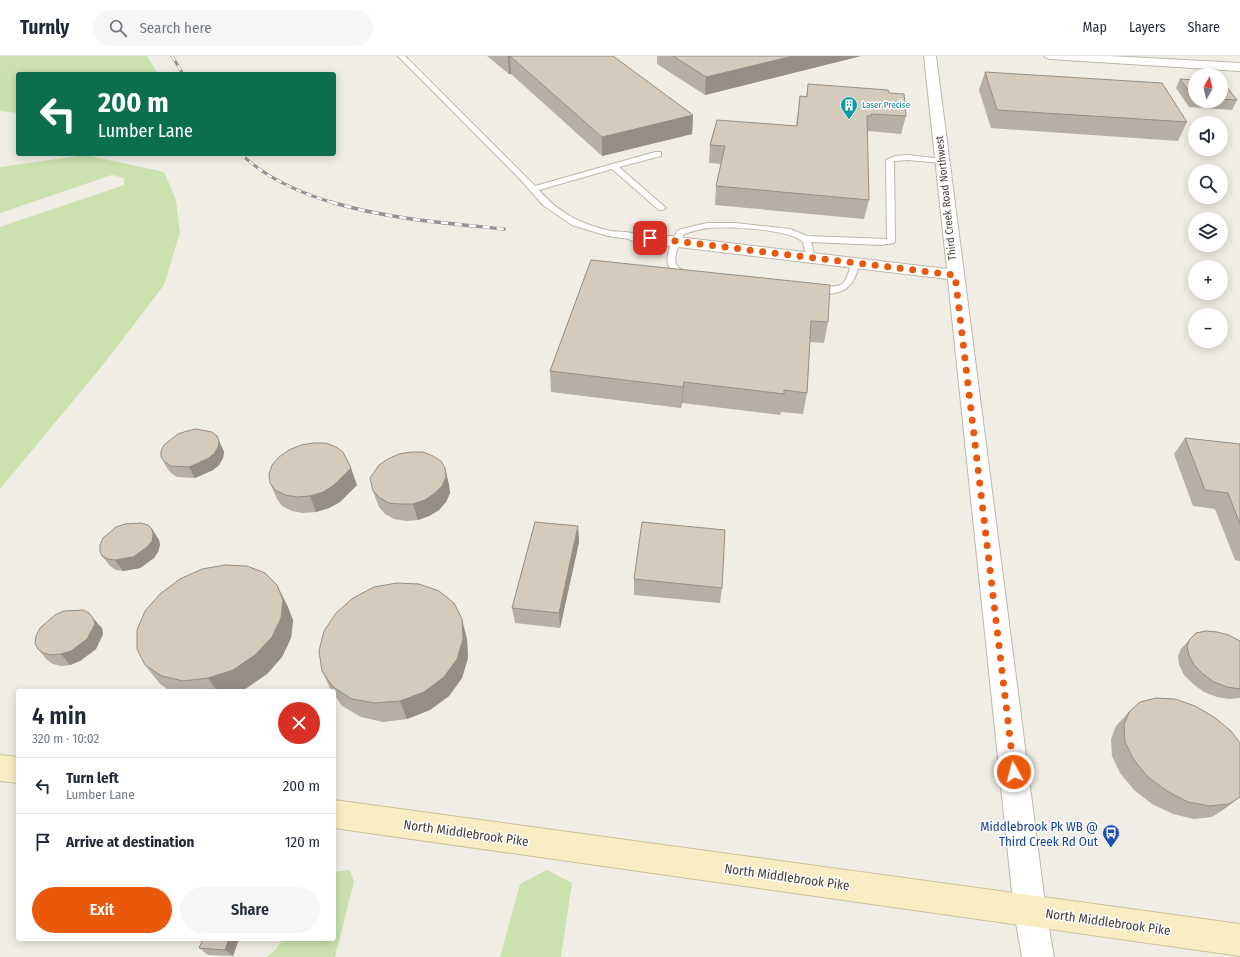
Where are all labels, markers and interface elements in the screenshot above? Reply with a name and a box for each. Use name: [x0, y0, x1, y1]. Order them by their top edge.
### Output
search box: [93, 10, 373, 46]
text: Turnly: [20, 16, 69, 39]
icon: search: [107, 17, 129, 39]
text: Search here: [139, 19, 212, 37]
text: Map: [1083, 19, 1107, 36]
text: Layers: [1129, 19, 1165, 36]
text: Share: [1187, 19, 1220, 36]
north arrow: [1188, 68, 1228, 108]
map controls: [1188, 68, 1228, 348]
text: 200 m: [98, 86, 169, 119]
icon: left: [32, 88, 84, 140]
building icon: Laser Precise: [839, 95, 859, 120]
place label: Laser Precise: [862, 100, 911, 110]
button: sound: [1188, 116, 1228, 156]
text: Lumber Lane: [98, 120, 193, 142]
street label: Third Creek Road Northwest: [933, 135, 959, 261]
button: search: [1188, 164, 1228, 204]
button: layers: [1188, 212, 1228, 252]
pin: [633, 221, 667, 255]
icon: arrive: [639, 227, 661, 249]
button: +: [1188, 260, 1228, 300]
button: −: [1188, 308, 1228, 348]
text: 4 min: [32, 702, 86, 730]
button: close: [278, 702, 320, 744]
text: 320 m · 10:02: [32, 731, 99, 746]
position arrow: [993, 751, 1035, 793]
text: Turn left: [66, 769, 119, 787]
icon: left: [32, 775, 54, 797]
text: 200 m: [283, 777, 320, 795]
text: Lumber Lane: [66, 787, 135, 802]
street label: North Middlebrook Pike: [403, 817, 529, 849]
place label: Middlebrook Pk WB @ Third Creek Rd Out: [980, 819, 1099, 849]
bus stop icon: Middlebrook Pk WB @ Third Creek Rd Out: [1101, 823, 1121, 848]
icon: arrive: [32, 831, 54, 853]
text: Arrive at destination: [66, 833, 194, 851]
text: 120 m: [285, 833, 320, 851]
street label: North Middlebrook Pike: [724, 861, 850, 893]
button: Exit: [32, 887, 172, 933]
button: Share: [180, 887, 320, 933]
street label: North Middlebrook Pike: [1045, 906, 1171, 938]

